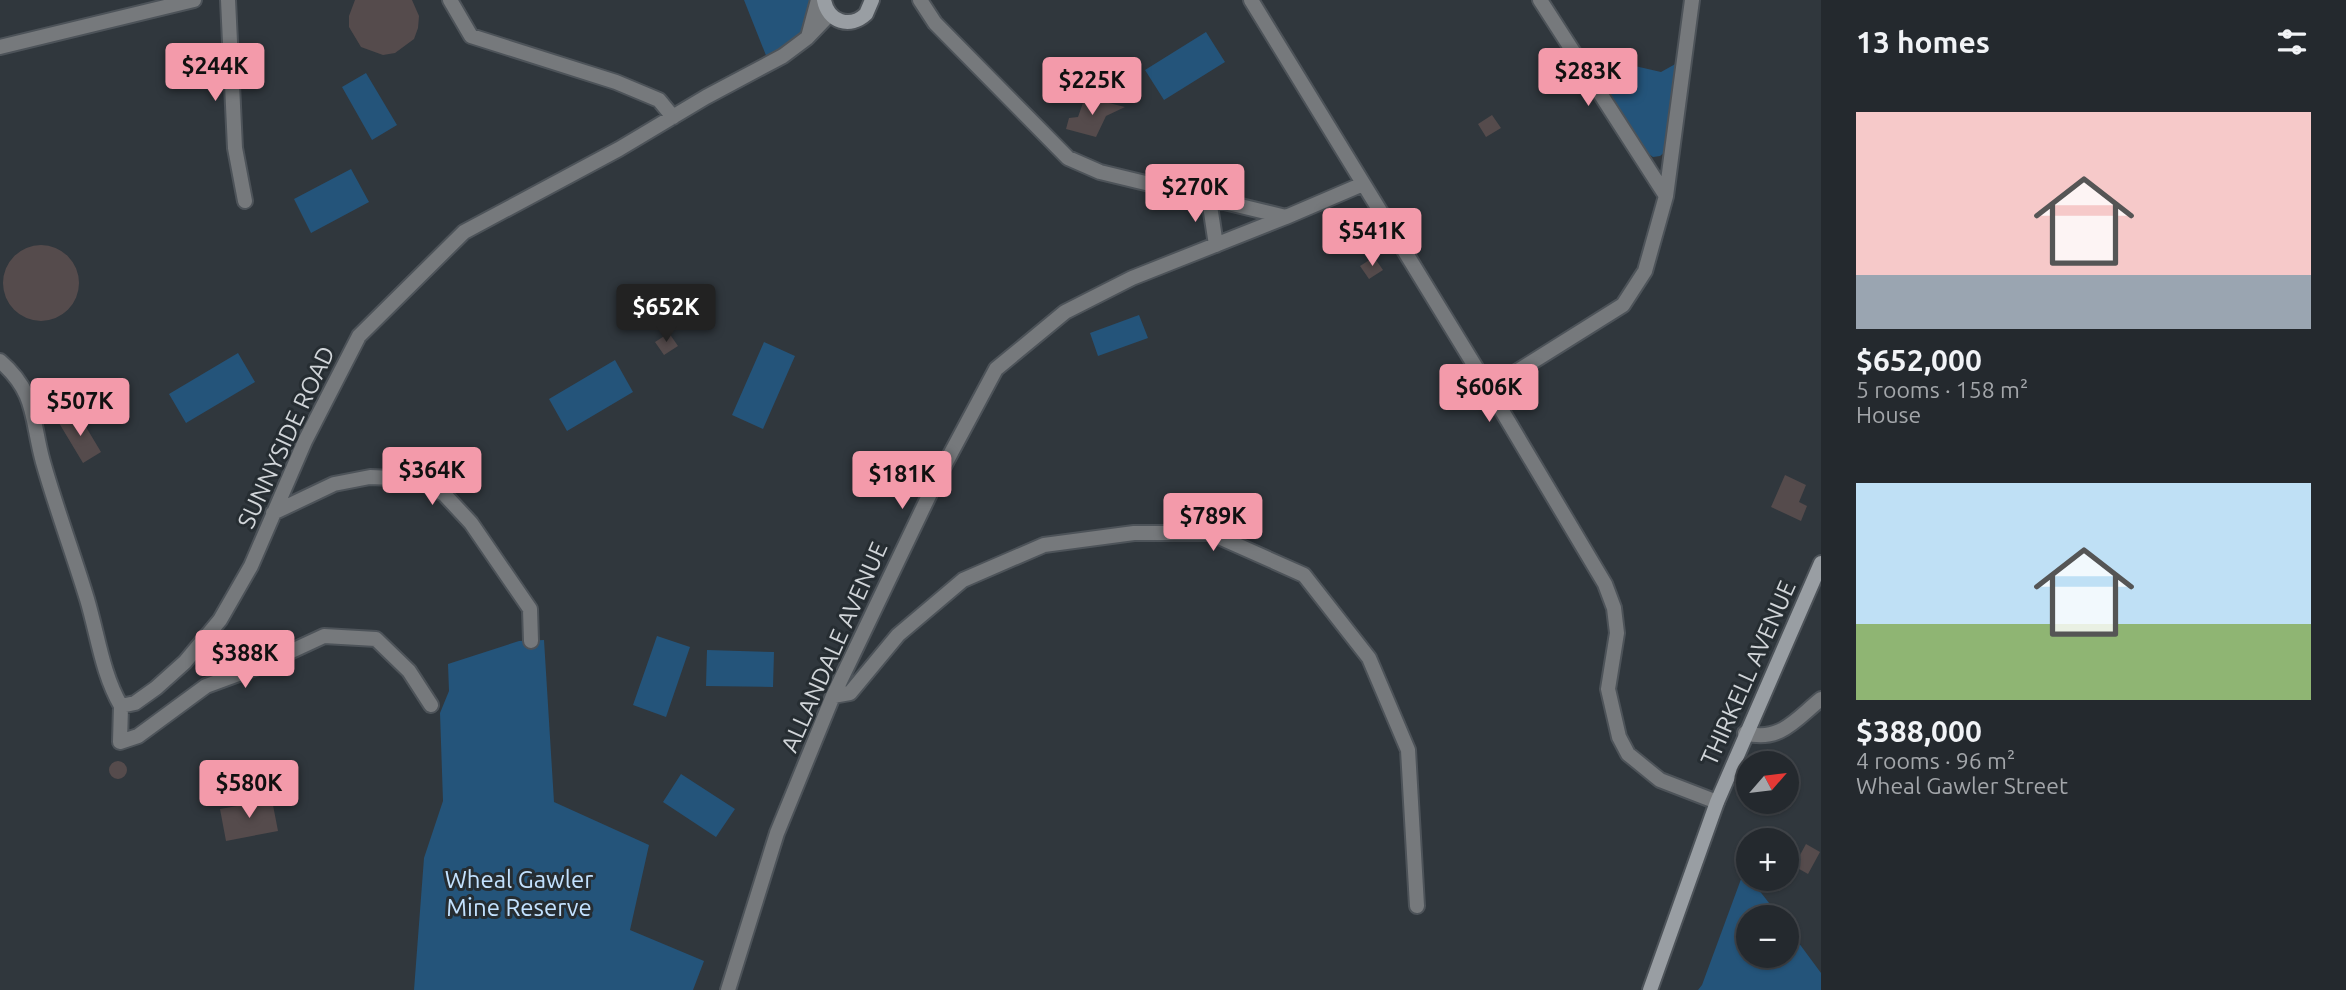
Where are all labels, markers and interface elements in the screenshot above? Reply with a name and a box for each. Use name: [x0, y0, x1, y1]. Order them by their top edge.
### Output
icon: filters: [2273, 23, 2311, 61]
text: 13 homes: [1856, 25, 1990, 59]
pin: $244K: [166, 43, 264, 103]
pin: $283K: [1539, 48, 1637, 108]
text: $244K: [181, 53, 249, 78]
pin: $225K: [1043, 58, 1141, 117]
text: $283K: [1554, 58, 1622, 83]
text: $225K: [1058, 67, 1126, 92]
icon: home: [2021, 158, 2147, 284]
pin: $270K: [1146, 164, 1244, 224]
text: $270K: [1161, 174, 1229, 199]
pin: $541K: [1323, 208, 1421, 268]
text: $541K: [1338, 218, 1406, 243]
pin: $652K: [617, 284, 715, 344]
text: $652K: [632, 294, 700, 319]
street label: SUNNYSIDE ROAD: [232, 342, 340, 532]
text: $652,000: [1856, 343, 1982, 377]
pin: $606K: [1440, 364, 1538, 424]
text: $606K: [1455, 374, 1523, 399]
text: 5 rooms · 158 m²: [1856, 377, 2028, 402]
pin: $507K: [31, 378, 129, 438]
text: $507K: [46, 388, 114, 413]
text: House: [1856, 402, 1921, 427]
pin: $364K: [383, 448, 481, 507]
pin: $181K: [853, 452, 951, 511]
text: $364K: [398, 457, 466, 482]
text: $181K: [868, 461, 936, 486]
pin: $789K: [1164, 494, 1262, 553]
text: $789K: [1179, 503, 1247, 528]
icon: home: [2021, 529, 2147, 655]
street label: ALLANDALE AVENUE: [776, 538, 892, 756]
street label: THIRKELL AVENUE: [1695, 576, 1801, 770]
pin: $388K: [196, 630, 294, 690]
text: $388K: [211, 640, 279, 665]
text: $388,000: [1856, 714, 1982, 748]
text: 4 rooms · 96 m²: [1856, 748, 2015, 773]
north arrow: [1736, 751, 1799, 814]
map controls: [1736, 751, 1799, 968]
pin: $580K: [200, 760, 298, 820]
text: $580K: [215, 770, 283, 795]
text: Wheal Gawler Street: [1856, 773, 2068, 798]
button: +: [1736, 828, 1799, 891]
park label: Wheal Gawler Mine Reserve: [445, 866, 593, 921]
button: −: [1736, 905, 1799, 968]

